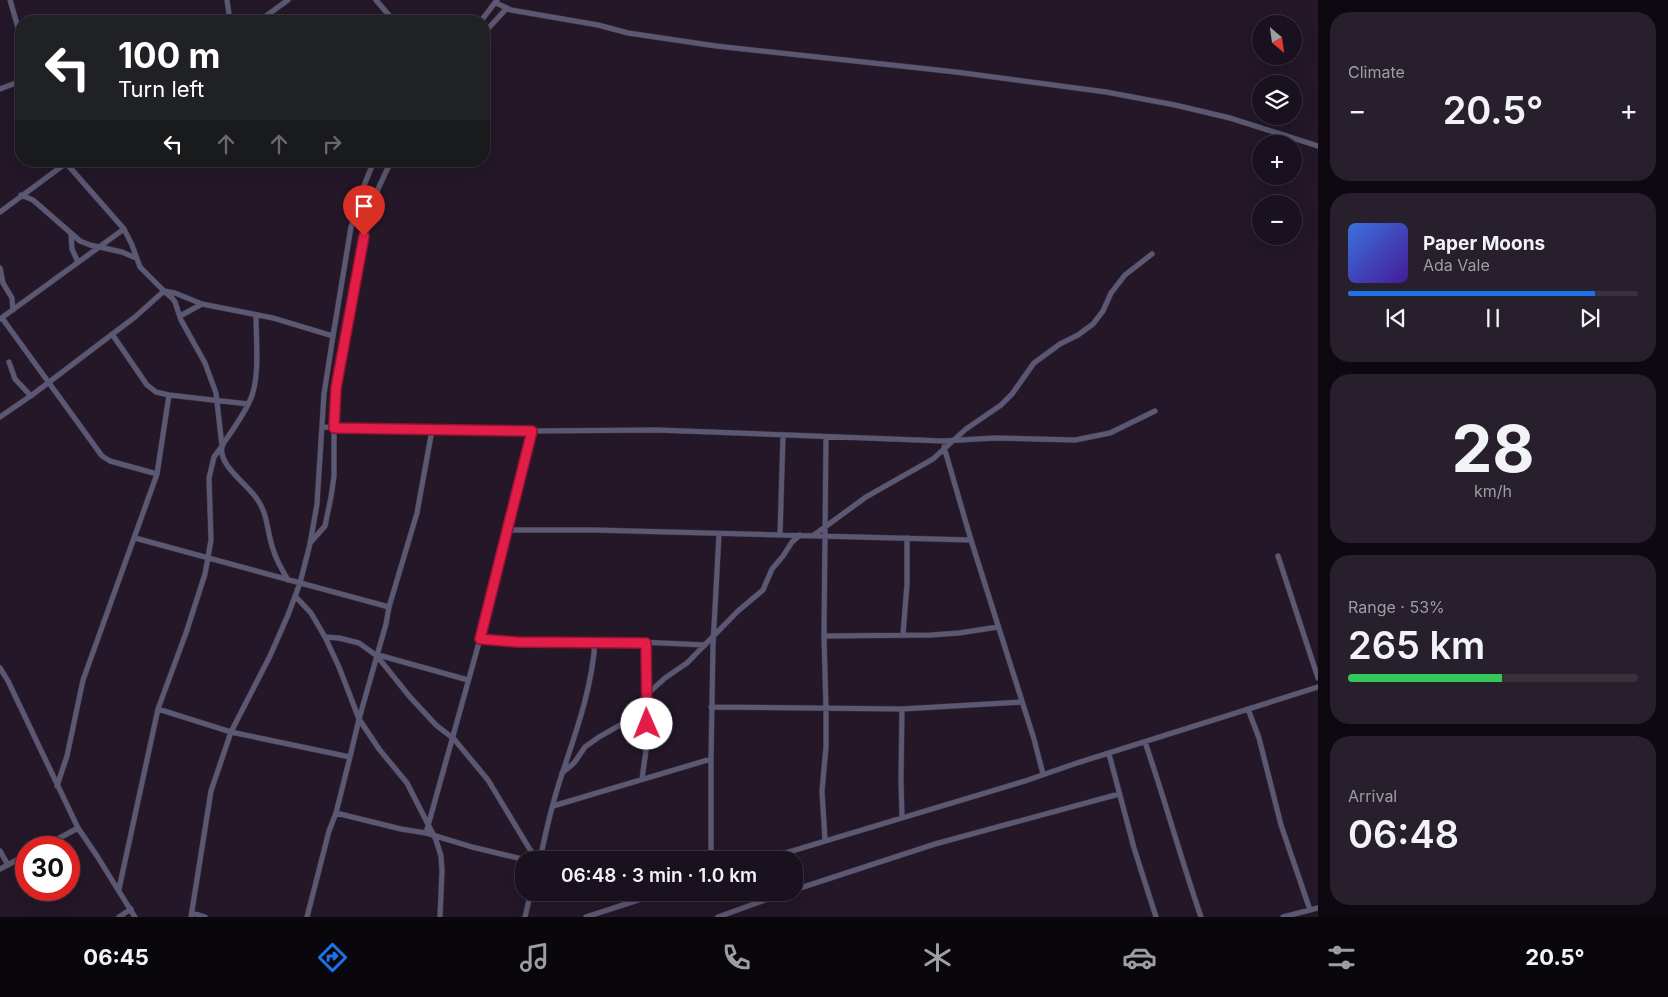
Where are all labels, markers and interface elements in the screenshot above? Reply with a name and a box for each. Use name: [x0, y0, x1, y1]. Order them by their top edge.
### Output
north arrow: [1252, 15, 1302, 65]
map controls: [1252, 15, 1302, 245]
text: 100 m: [118, 34, 221, 76]
icon: left: [35, 35, 100, 100]
text: Climate: [1348, 62, 1405, 82]
button: layers: [1252, 75, 1302, 125]
text: Turn left: [118, 76, 204, 102]
text: 20.5°: [1443, 87, 1543, 133]
text: −: [1348, 93, 1367, 127]
text: +: [1619, 93, 1638, 127]
icon: left: [159, 130, 187, 158]
icon: ahead: [212, 130, 240, 158]
icon: ahead: [265, 130, 293, 158]
icon: right: [318, 130, 346, 158]
button: +: [1252, 135, 1302, 185]
pin: [343, 185, 385, 236]
icon: arrive: [350, 192, 378, 220]
button: −: [1252, 195, 1302, 245]
text: Paper Moons: [1423, 232, 1545, 255]
text: Ada Vale: [1423, 255, 1490, 275]
icon: previous: [1382, 304, 1410, 332]
icon: pause: [1479, 304, 1507, 332]
icon: next: [1576, 304, 1604, 332]
text: 28: [1451, 409, 1535, 488]
text: km/h: [1474, 481, 1512, 501]
text: Range · 53%: [1348, 597, 1445, 617]
text: 265 km: [1348, 622, 1485, 668]
position arrow: [620, 697, 672, 749]
text: Arrival: [1348, 786, 1397, 806]
text: 06:48: [1348, 811, 1459, 857]
speed limit sign: 30: [15, 836, 80, 901]
text: 06:48 · 3 min · 1.0 km: [561, 864, 757, 887]
icon: directions: [315, 940, 350, 975]
icon: music: [517, 940, 552, 975]
icon: phone: [719, 940, 754, 975]
icon: climate: [920, 940, 955, 975]
icon: car: [1122, 940, 1157, 975]
icon: filters: [1324, 940, 1359, 975]
text: 06:45: [83, 944, 149, 970]
text: 20.5°: [1525, 944, 1585, 970]

